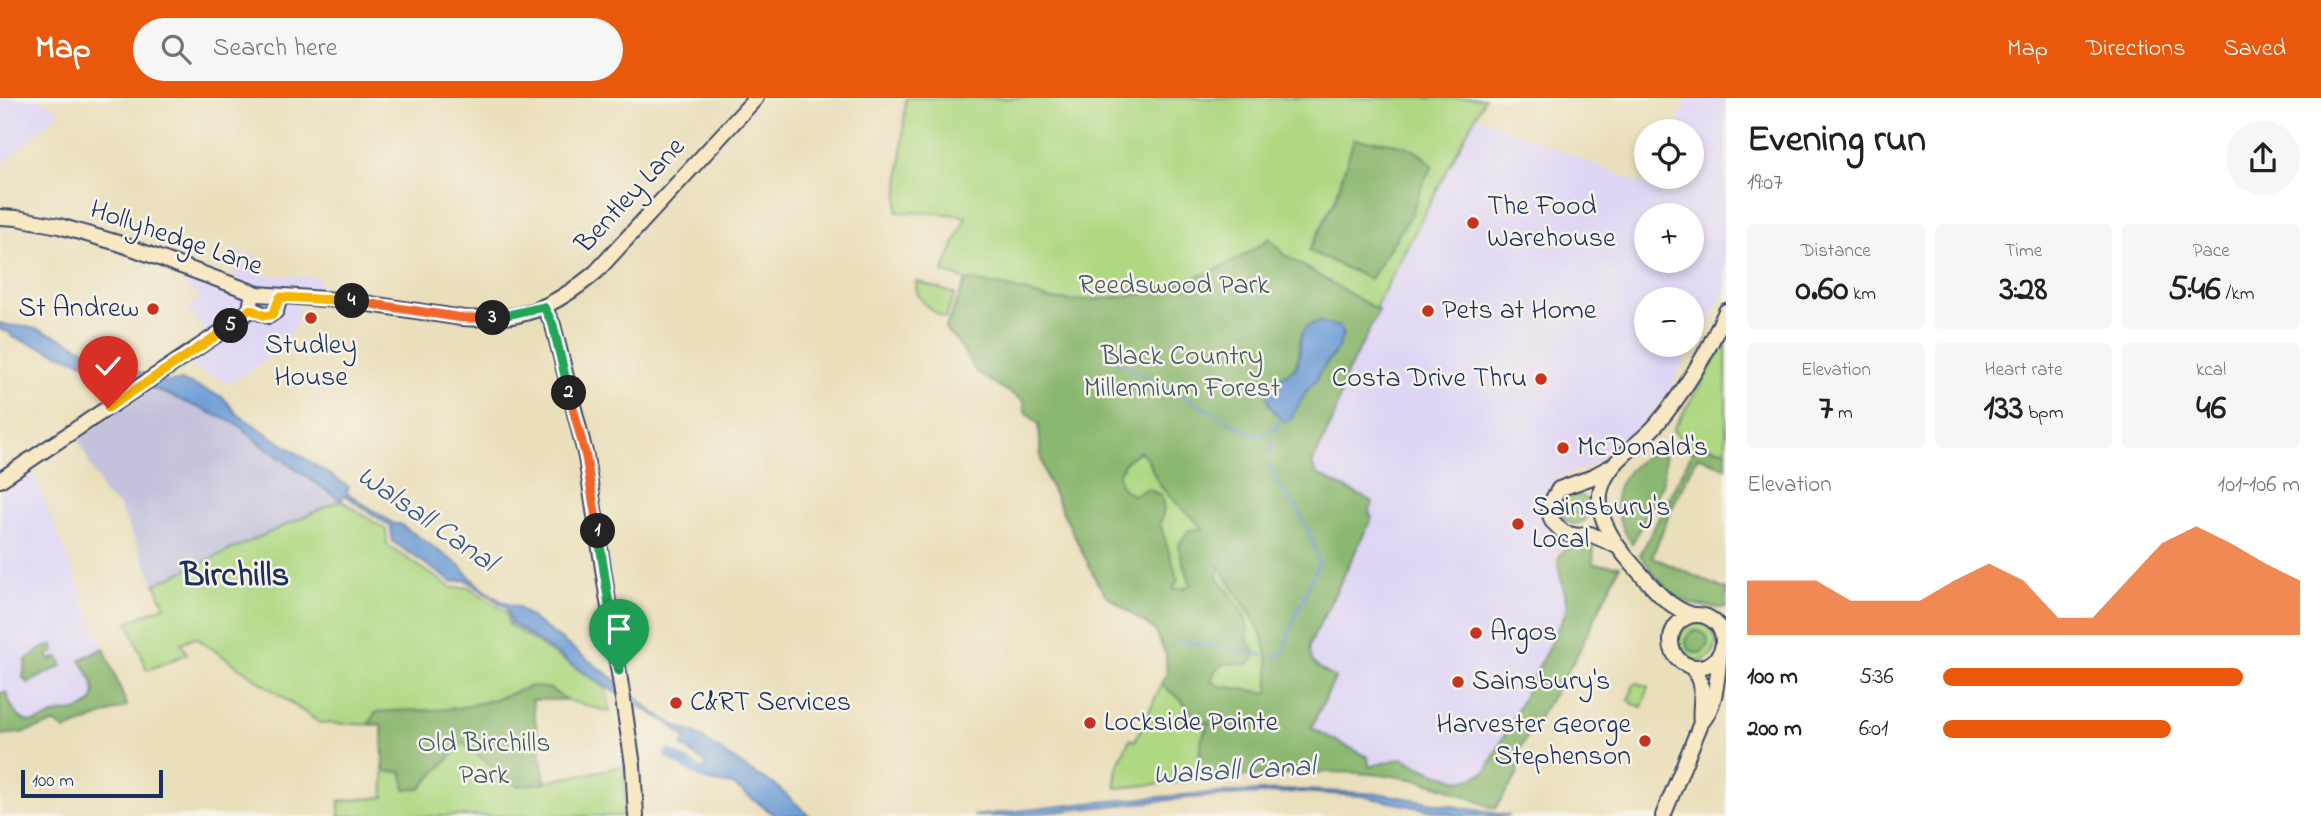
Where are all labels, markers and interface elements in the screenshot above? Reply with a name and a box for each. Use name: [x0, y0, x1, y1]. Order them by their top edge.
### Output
search box: [133, 18, 623, 81]
text: Map: [35, 25, 91, 73]
icon: search: [157, 30, 195, 68]
text: Search here: [213, 30, 337, 68]
text: Map: [2007, 32, 2048, 67]
text: Directions: [2086, 32, 2185, 67]
text: Saved: [2223, 32, 2286, 67]
text: Evening run: [1747, 113, 1926, 169]
map controls: [1634, 119, 1704, 357]
button: locate: [1634, 119, 1704, 189]
button: share: [2226, 121, 2300, 195]
street label: Bentley Lane: [565, 128, 696, 264]
text: 19:07: [1747, 167, 1783, 200]
place label: The Food Warehouse: [1487, 187, 1616, 260]
street label: Hollyhedge Lane: [84, 190, 268, 288]
button: +: [1634, 203, 1704, 273]
marker: The Food Warehouse: [1465, 215, 1481, 231]
text: Distance: [1801, 238, 1871, 265]
text: Time: [2005, 238, 2042, 265]
text: Pace: [2193, 238, 2230, 265]
text: 0.60: [1796, 265, 1848, 316]
text: 3:28: [2000, 265, 2047, 316]
text: 5:46: [2168, 265, 2221, 316]
park label: Reedswood Park: [1078, 266, 1270, 307]
text: km: [1848, 281, 1876, 308]
text: /km: [2221, 281, 2254, 308]
pin: 4: [334, 284, 370, 318]
text: 4: [348, 287, 355, 314]
button: −: [1634, 287, 1704, 357]
place label: St Andrew: [18, 289, 139, 330]
place label: Pets at Home: [1442, 291, 1597, 332]
pin: 3: [476, 300, 510, 336]
marker: St Andrew: [145, 301, 161, 317]
marker: Pets at Home: [1420, 303, 1436, 319]
text: 3: [489, 304, 496, 331]
pin: 5: [214, 308, 248, 344]
marker: Studley House: [303, 310, 319, 326]
text: 5: [225, 312, 236, 339]
place label: Studley House: [265, 326, 357, 399]
pin: [78, 336, 138, 408]
park label: Black Country Millennium Forest: [1084, 337, 1280, 410]
icon: check: [89, 347, 127, 385]
text: Elevation: [1801, 357, 1871, 384]
text: Heart rate: [1985, 357, 2062, 384]
text: kcal: [2196, 357, 2226, 384]
place label: Costa Drive Thru: [1332, 359, 1527, 400]
marker: Costa Drive Thru: [1533, 371, 1549, 387]
pin: 2: [552, 376, 586, 410]
text: 2: [564, 379, 573, 406]
text: 7: [1819, 384, 1833, 435]
text: 133: [1984, 384, 2024, 435]
text: 46: [2196, 384, 2226, 435]
text: m: [1833, 400, 1853, 427]
text: bpm: [2024, 400, 2063, 427]
place label: McDonald's: [1577, 428, 1708, 469]
marker: McDonald's: [1555, 440, 1571, 456]
water label: Walsall Canal: [347, 455, 508, 587]
text: Elevation: [1747, 469, 1832, 502]
text: 101–106 m: [2218, 469, 2300, 502]
place label: Sainsbury's Local: [1532, 488, 1670, 561]
pin: 1: [580, 514, 616, 548]
marker: Sainsbury's Local: [1510, 516, 1526, 532]
text: 1: [594, 517, 601, 544]
district label: Birchills: [179, 551, 289, 602]
pin: [589, 599, 649, 671]
icon: arrive: [600, 610, 638, 648]
place label: Argos: [1490, 613, 1557, 654]
marker: Argos: [1468, 625, 1484, 641]
text: 100 m: [1747, 661, 1798, 694]
text: 5:36: [1859, 661, 1894, 694]
place label: Sainsbury's: [1472, 662, 1610, 703]
marker: Sainsbury's: [1450, 674, 1466, 690]
place label: C&RT Services: [690, 683, 851, 724]
marker: C&RT Services: [668, 695, 684, 711]
place label: Lockside Pointe: [1104, 703, 1279, 744]
place label: Harvester George Stephenson: [1436, 705, 1631, 778]
text: 200 m: [1747, 713, 1802, 746]
text: 6:01: [1859, 713, 1888, 746]
marker: Lockside Pointe: [1082, 715, 1098, 731]
park label: Old Birchills Park: [418, 724, 550, 797]
marker: Harvester George Stephenson: [1637, 733, 1653, 749]
water label: Walsall Canal: [1152, 746, 1320, 798]
scale bar: [21, 767, 163, 799]
text: 100 m: [32, 768, 74, 795]

